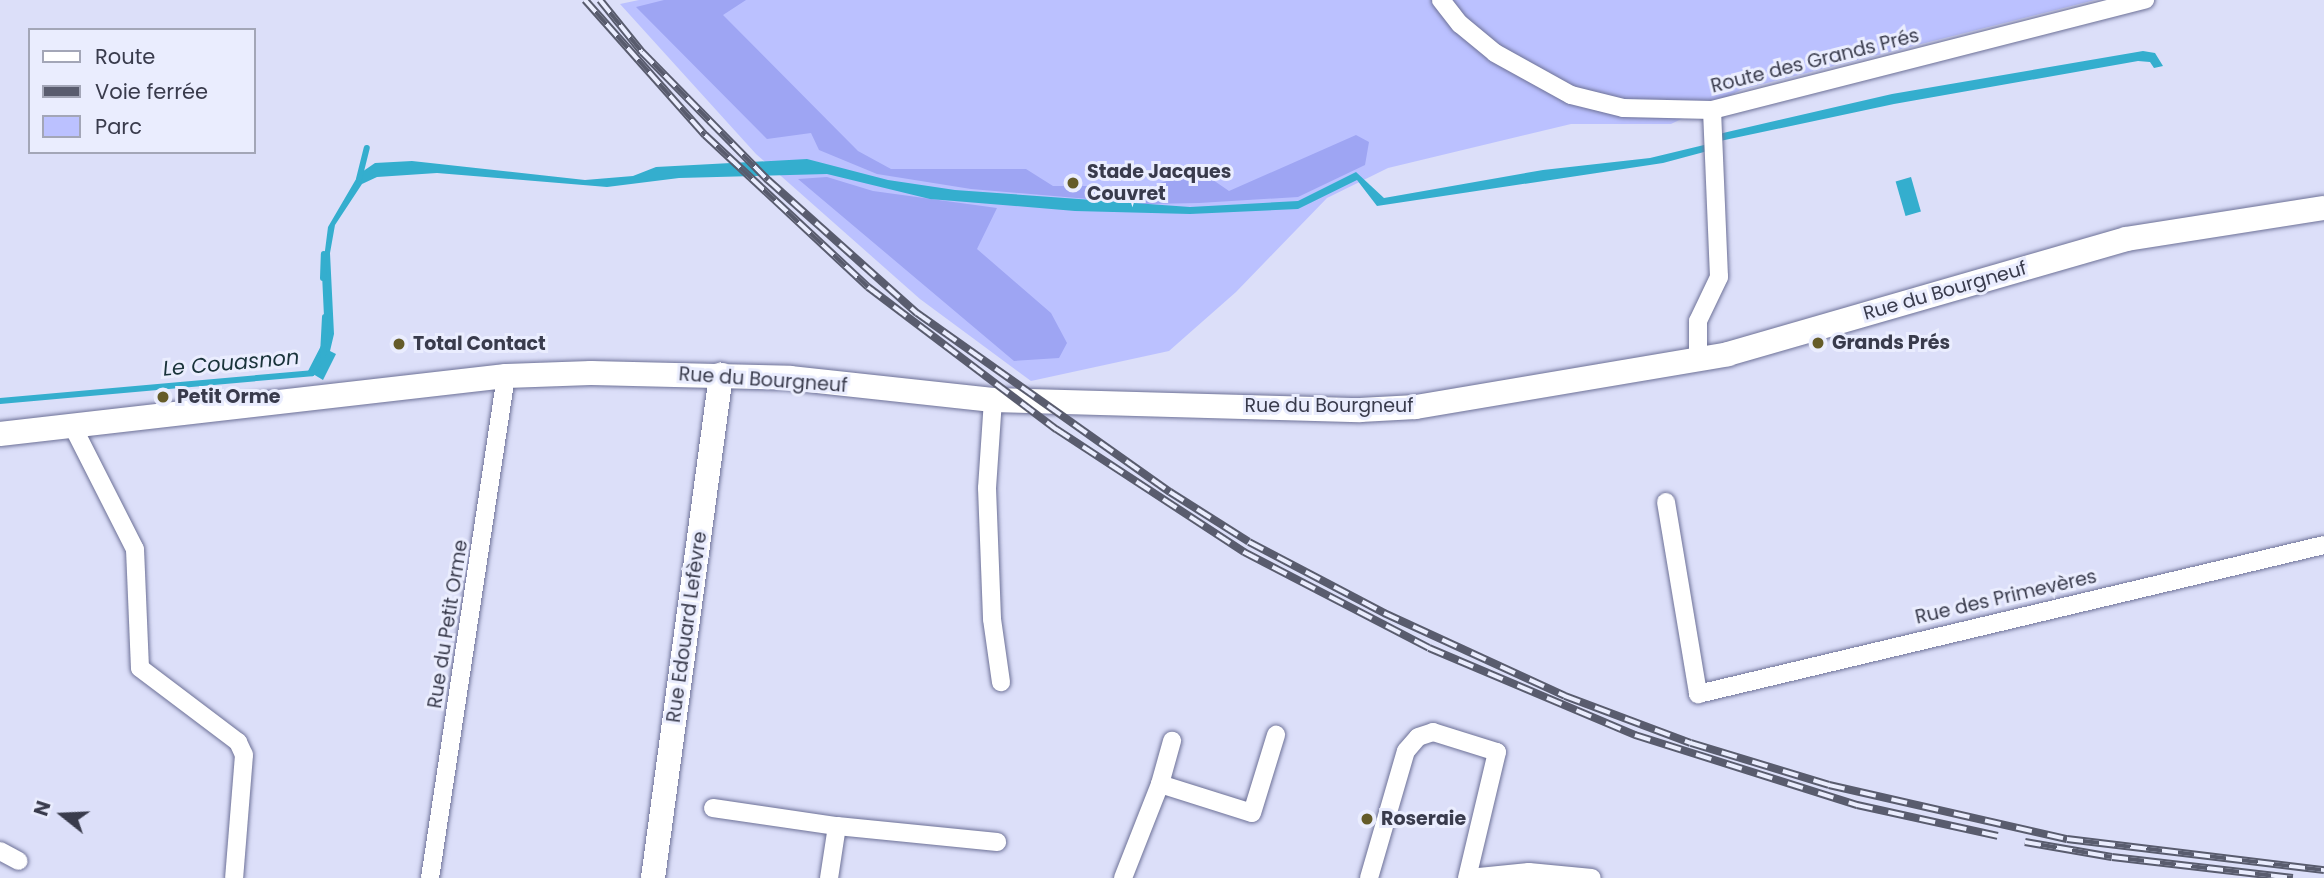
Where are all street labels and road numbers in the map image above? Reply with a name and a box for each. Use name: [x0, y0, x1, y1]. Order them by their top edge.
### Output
street label: Route des Grands Prés: [1709, 24, 1921, 98]
street label: Rue du Bourgneuf: [1861, 257, 2029, 325]
street label: Rue du Bourgneuf: [678, 363, 848, 397]
street label: Rue du Bourgneuf: [1245, 395, 1413, 417]
street label: Rue Edouard Lefèvre: [662, 530, 712, 724]
street label: Rue du Petit Orme: [423, 538, 473, 710]
street label: Rue des Primevères: [1913, 565, 2099, 629]

